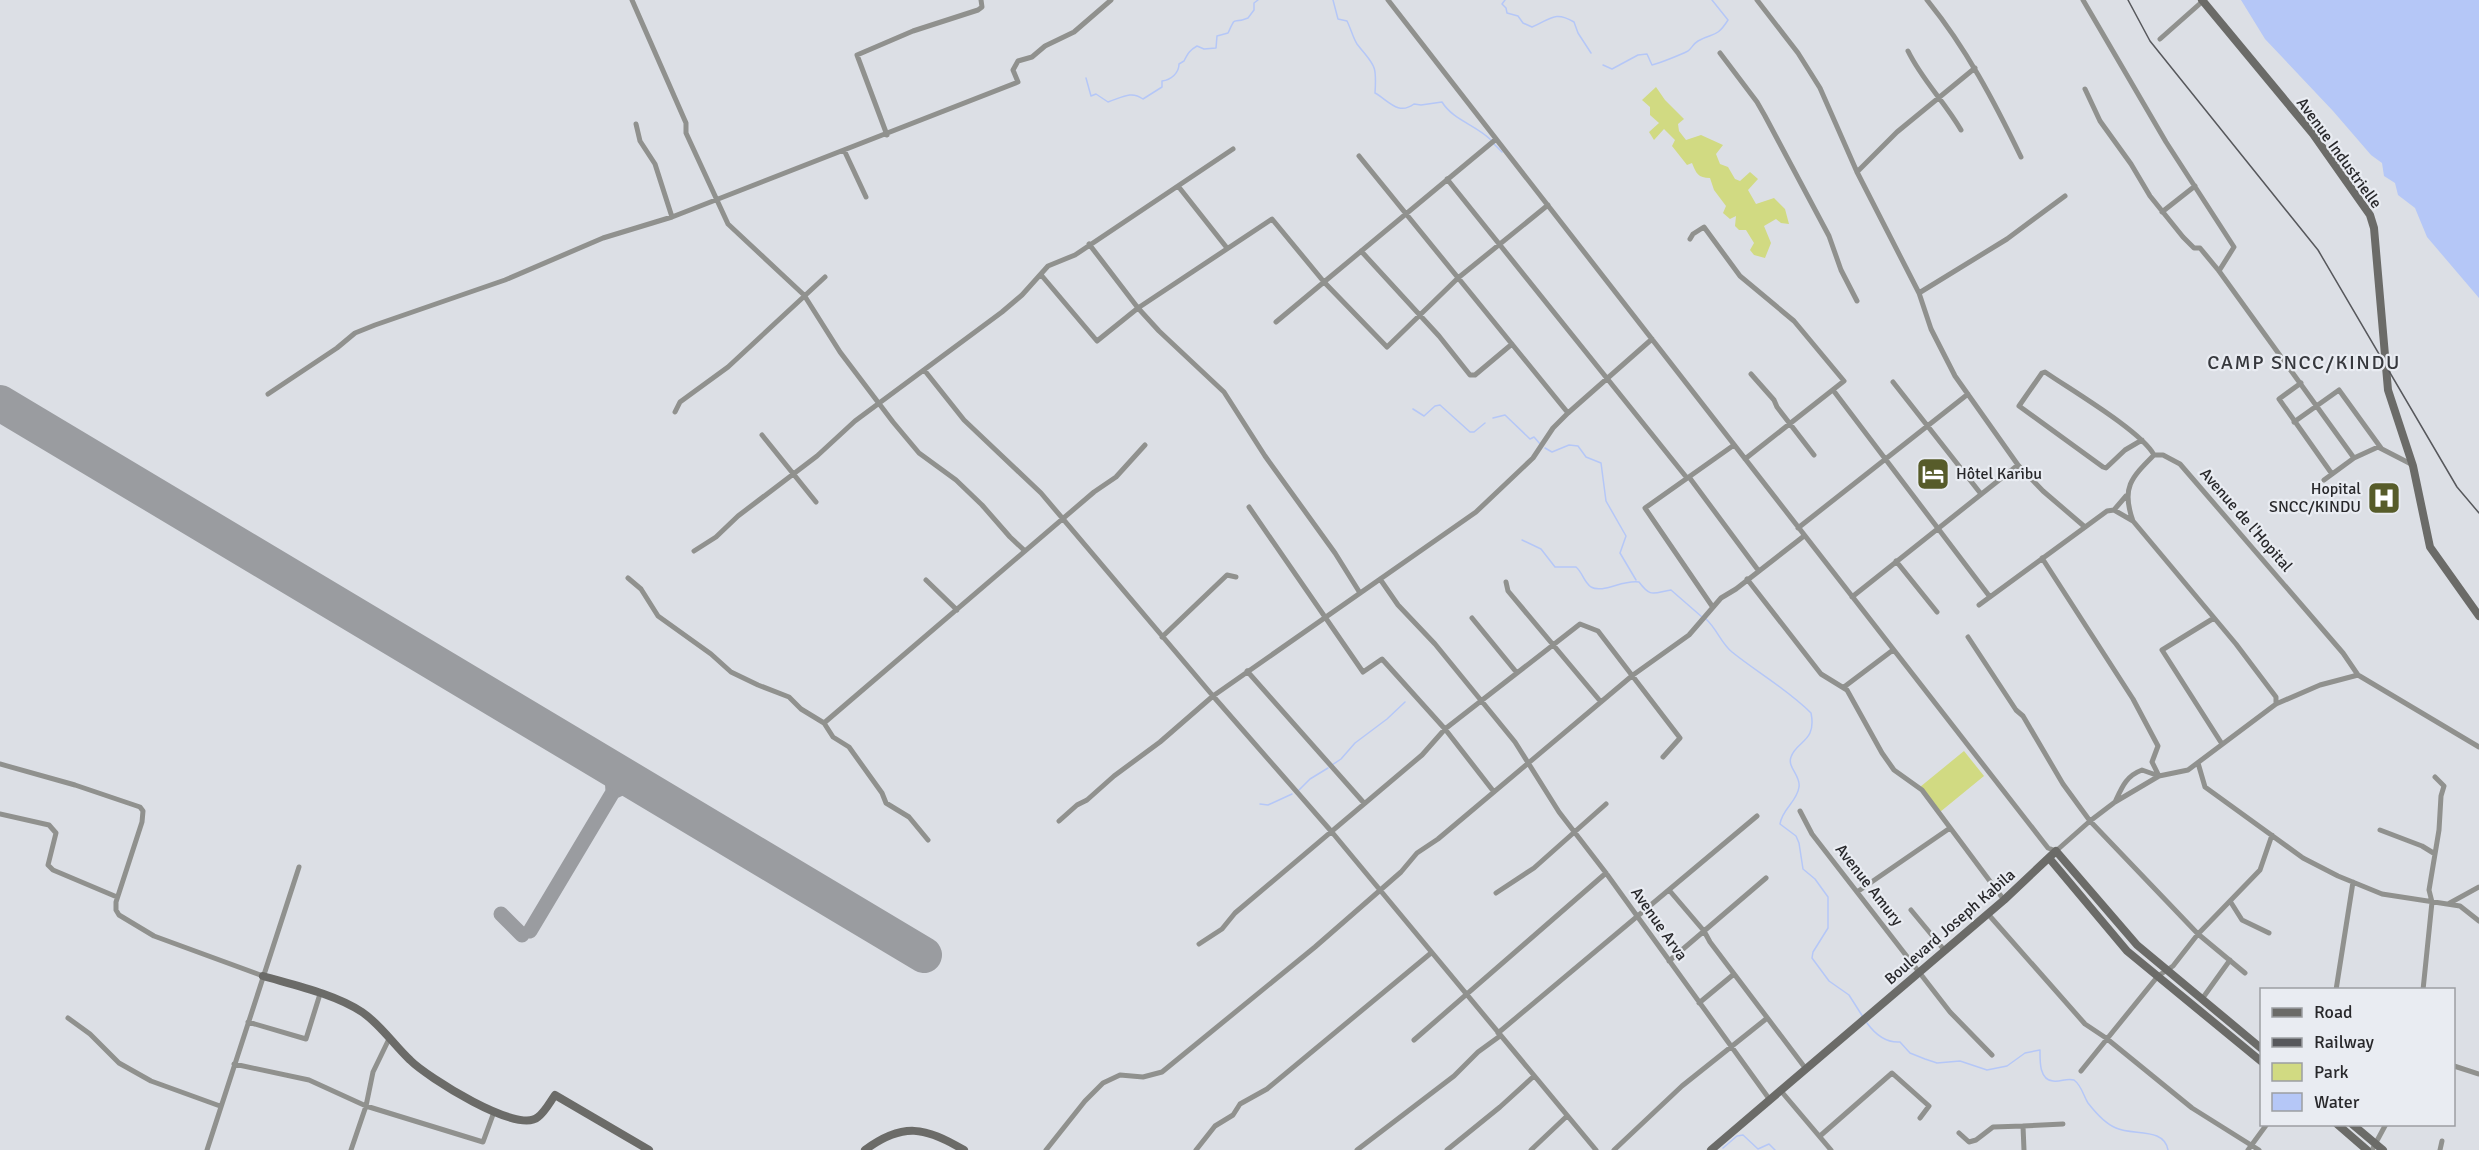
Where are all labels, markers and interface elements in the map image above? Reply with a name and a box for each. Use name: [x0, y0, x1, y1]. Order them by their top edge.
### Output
street label: Avenue Industrielle: [2292, 94, 2386, 212]
district label: CAMP SNCC/KINDU: [2207, 350, 2401, 375]
hotel icon: Hôtel Karibu: [1915, 456, 1951, 492]
place label: Hôtel Karibu: [1956, 464, 2042, 484]
street label: Avenue de l'Hopital: [2195, 464, 2297, 576]
place label: Hopital SNCC/KINDU: [2269, 479, 2361, 517]
hospital icon: Hopital SNCC/KINDU: [2366, 480, 2402, 516]
street label: Avenue Amury: [1831, 840, 1908, 930]
street label: Boulevard Joseph Kabila: [1881, 865, 2019, 989]
street label: Avenue Arva: [1626, 883, 1692, 965]
legend: [2260, 988, 2455, 1126]
text: Road: [2314, 1001, 2353, 1023]
text: Railway: [2314, 1031, 2375, 1053]
text: Park: [2314, 1061, 2349, 1083]
text: Water: [2314, 1091, 2360, 1113]

